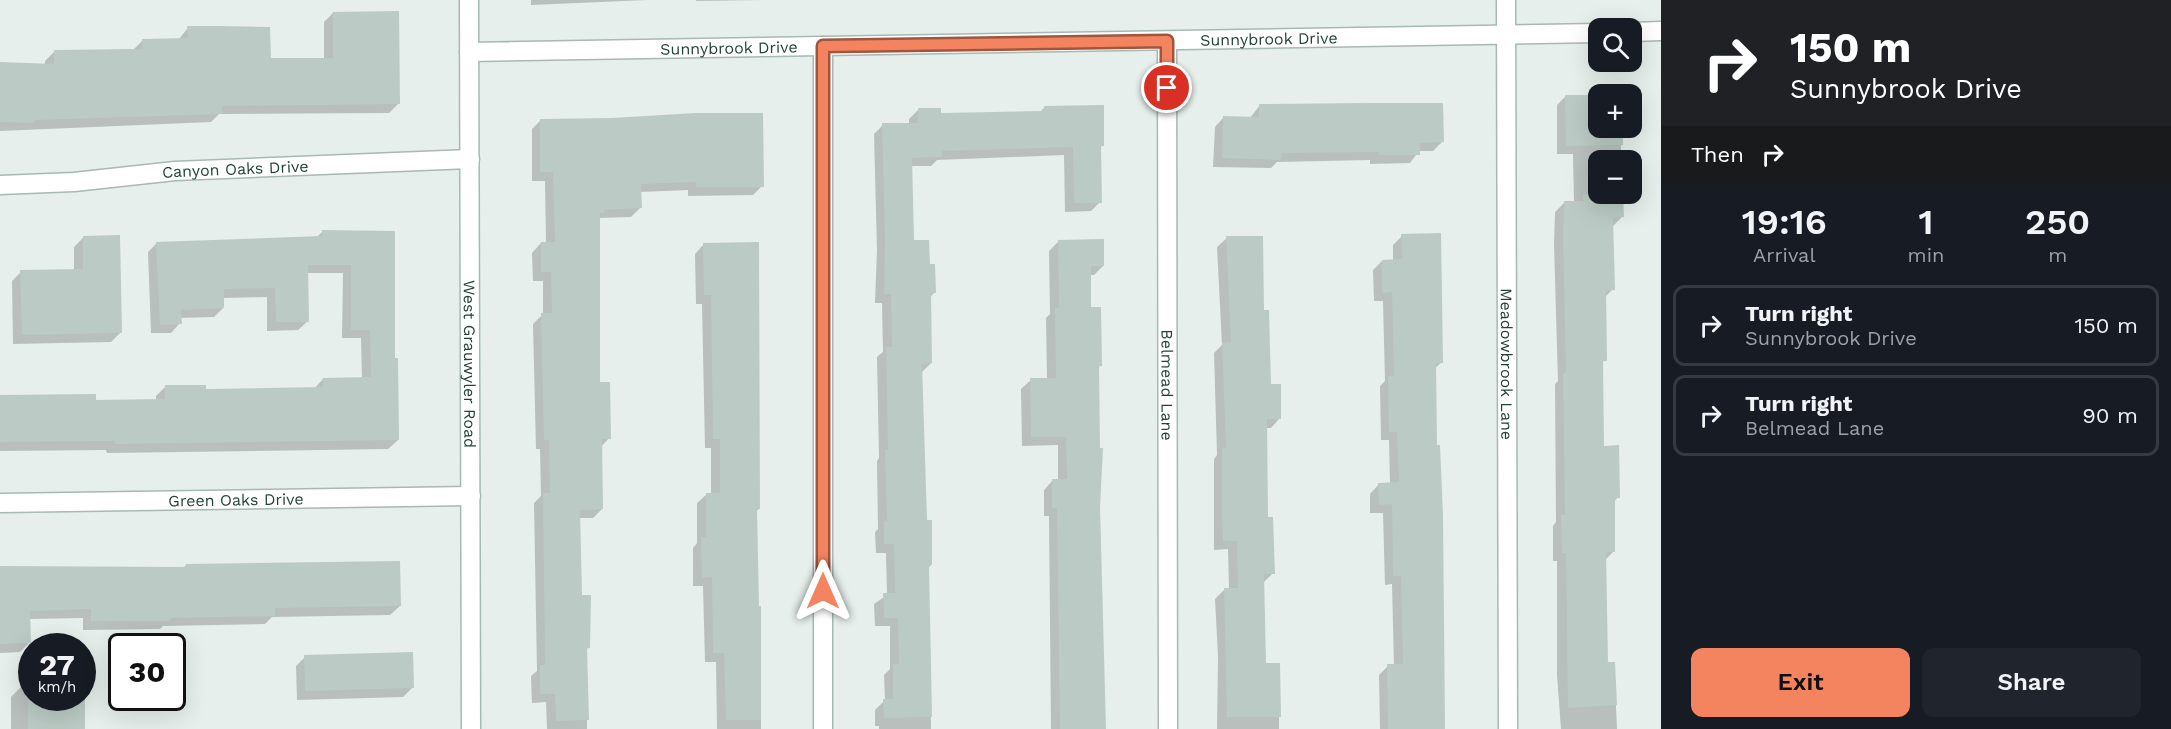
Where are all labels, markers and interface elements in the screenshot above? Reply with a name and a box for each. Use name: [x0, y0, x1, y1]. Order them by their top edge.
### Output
map controls: [1588, 18, 1642, 204]
button: search: [1588, 18, 1642, 72]
text: 150 m: [1790, 23, 1911, 72]
icon: right: [1691, 24, 1769, 102]
street label: Sunnybrook Drive: [1200, 28, 1338, 50]
street label: Sunnybrook Drive: [660, 37, 798, 59]
pin: [1141, 62, 1192, 113]
icon: arrive: [1150, 71, 1183, 104]
text: Sunnybrook Drive: [1790, 73, 2022, 105]
button: +: [1588, 84, 1642, 138]
icon: right: [1756, 138, 1789, 171]
text: Then: [1691, 142, 1744, 167]
button: −: [1588, 150, 1642, 204]
street label: Canyon Oaks Drive: [161, 157, 309, 182]
text: 19:16: [1742, 201, 1827, 243]
text: 1: [1918, 201, 1933, 243]
text: 250: [2025, 201, 2090, 243]
text: Arrival: [1753, 243, 1816, 267]
text: min: [1908, 243, 1944, 267]
text: m: [2048, 243, 2067, 267]
street label: West Grauwyler Road: [460, 280, 479, 448]
street label: Meadowbrook Lane: [1497, 288, 1516, 440]
text: Turn right: [1745, 301, 1852, 326]
icon: right: [1694, 309, 1727, 342]
text: 150 m: [2074, 313, 2138, 338]
text: Sunnybrook Drive: [1745, 326, 1917, 350]
street label: Belmead Lane: [1157, 329, 1177, 441]
text: Turn right: [1745, 391, 1852, 416]
icon: right: [1694, 399, 1727, 432]
text: 90 m: [2082, 403, 2138, 428]
text: Belmead Lane: [1745, 416, 1884, 440]
street label: Green Oaks Drive: [168, 489, 304, 510]
position arrow: [791, 559, 855, 623]
speed limit sign: 30: [108, 633, 186, 711]
text: 27: [39, 647, 75, 682]
button: Exit: [1691, 648, 1910, 717]
button: Share: [1922, 648, 2141, 717]
text: km/h: [38, 678, 76, 696]

